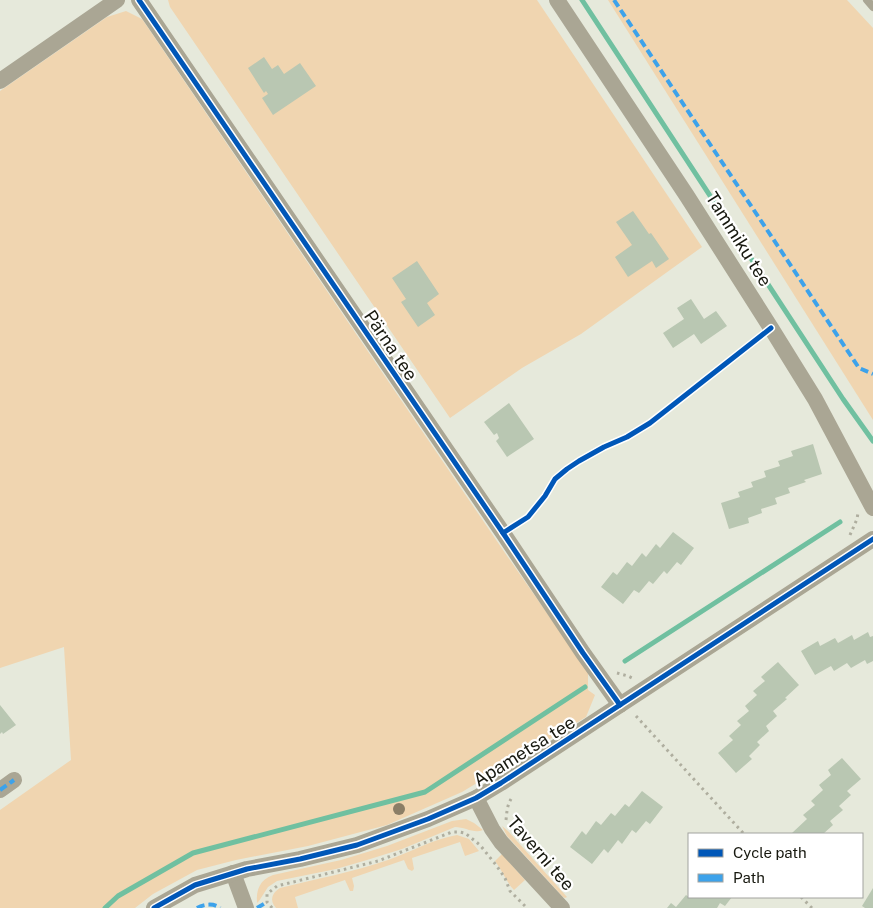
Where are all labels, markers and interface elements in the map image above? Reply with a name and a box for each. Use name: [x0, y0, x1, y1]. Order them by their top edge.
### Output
street label: Tammiku tee: [702, 188, 776, 290]
street label: Pärna tee: [360, 306, 422, 384]
street label: Apametsa tee: [469, 711, 579, 791]
street label: Taverni tee: [503, 811, 579, 895]
legend: [688, 833, 863, 898]
text: Cycle path: [733, 844, 807, 861]
text: Path: [733, 869, 765, 886]

